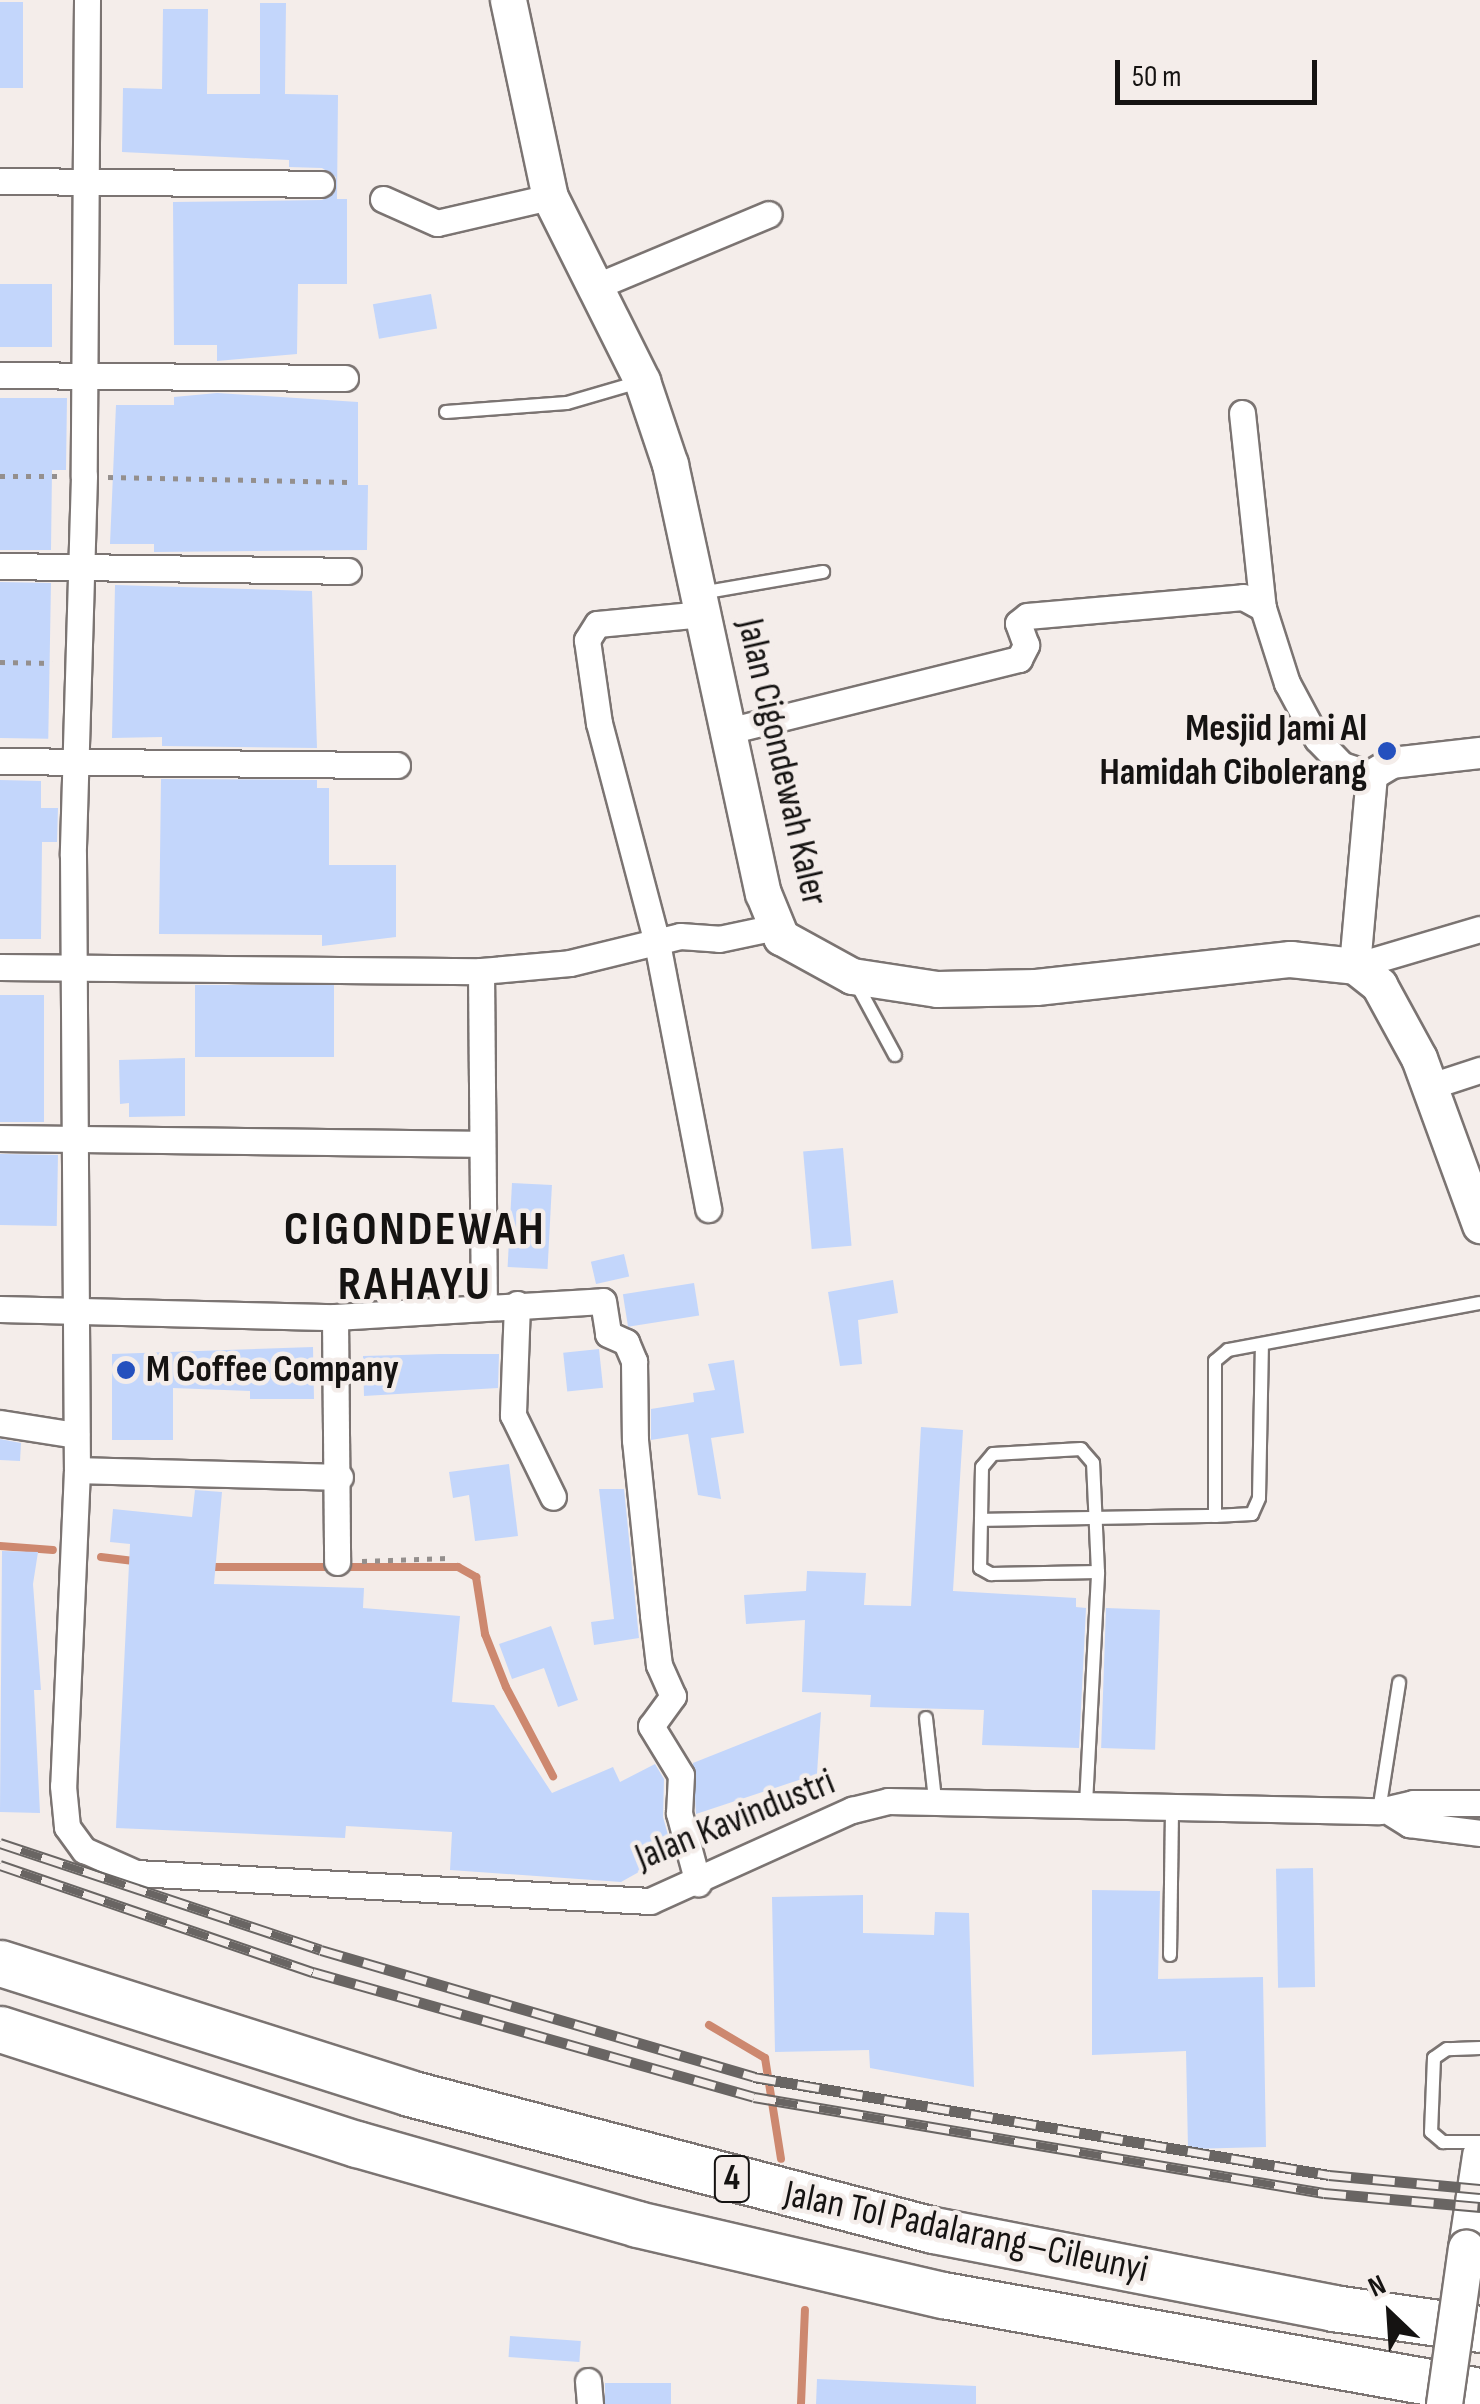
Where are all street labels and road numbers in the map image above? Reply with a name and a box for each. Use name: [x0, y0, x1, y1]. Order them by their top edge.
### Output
street label: Jalan Cigondewah Kaler: [727, 614, 837, 910]
street label: Jalan Kavindustri: [629, 1759, 841, 1881]
road number: 4: [712, 2149, 752, 2209]
street label: Jalan Tol Padalarang–Cileunyi: [780, 2171, 1152, 2293]

